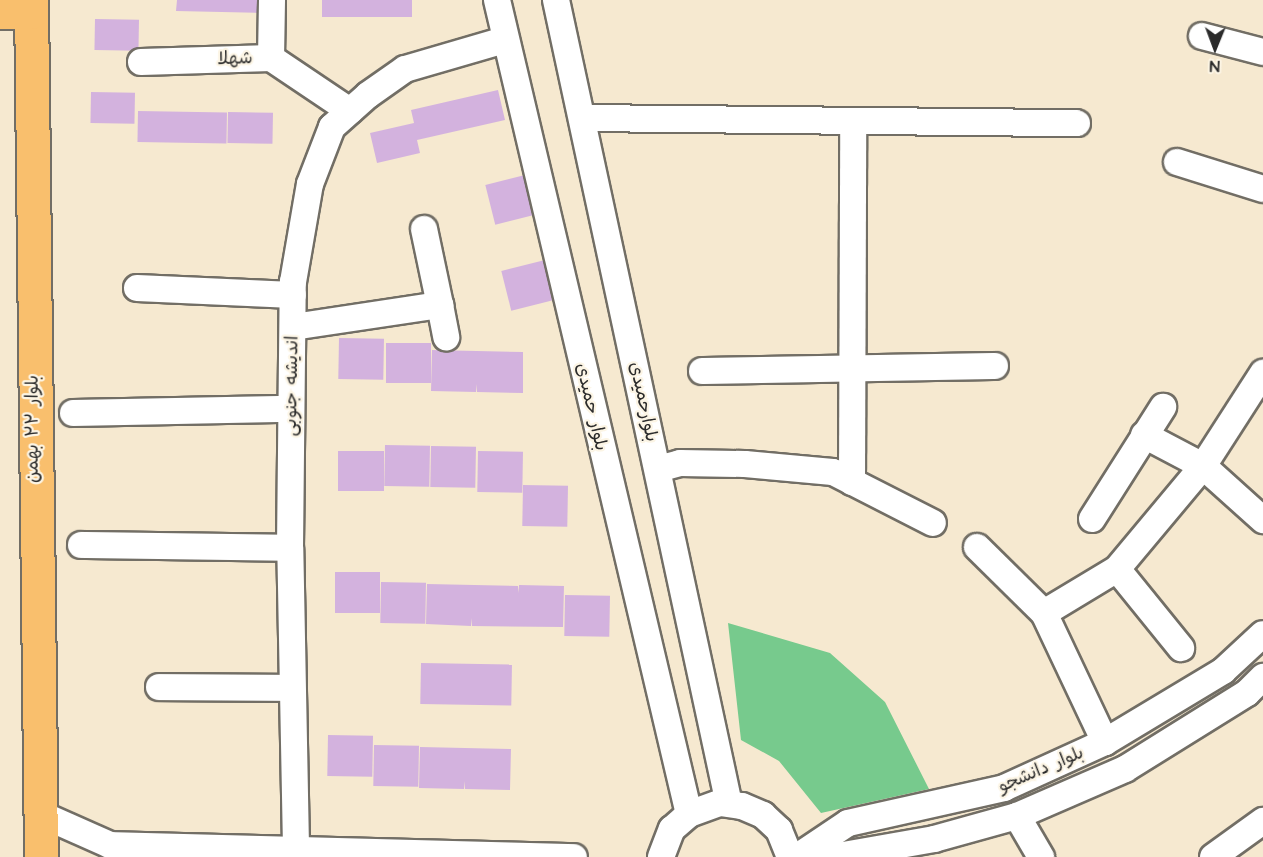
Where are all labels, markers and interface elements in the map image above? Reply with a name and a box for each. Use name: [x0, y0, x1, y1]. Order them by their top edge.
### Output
north arrow: [1185, 18, 1245, 78]
street label: شهلا: [217, 48, 253, 70]
text: N: [1209, 55, 1220, 77]
street label: اندیشه جنوبی: [280, 335, 304, 437]
street label: بلوارحمیدی: [624, 360, 662, 444]
street label: بلوار حمیدی: [570, 361, 612, 453]
street label: بلوار ۲۲ بهمن: [22, 375, 44, 483]
street label: بلوار دانشجو: [995, 742, 1087, 798]

